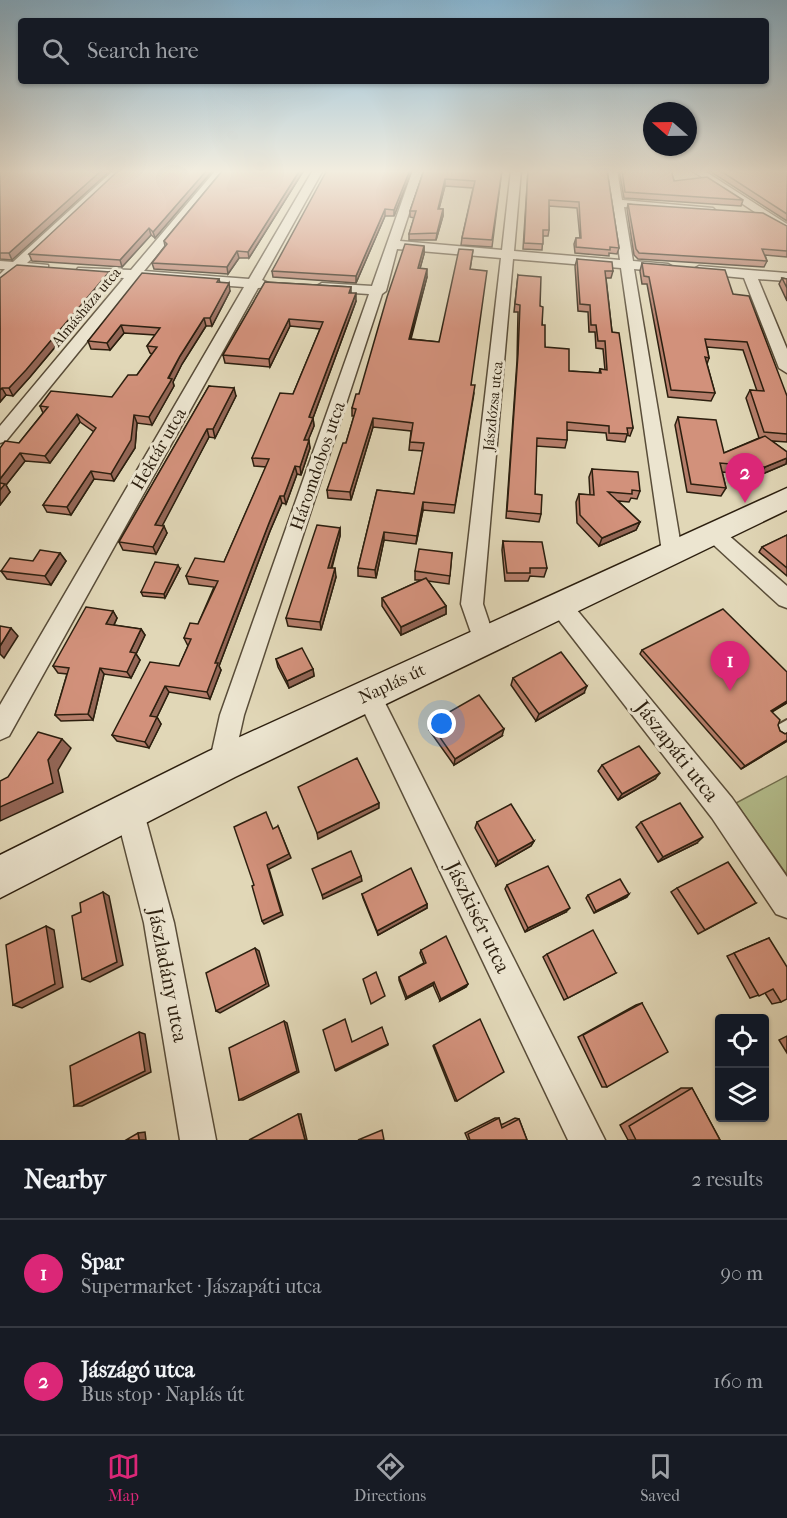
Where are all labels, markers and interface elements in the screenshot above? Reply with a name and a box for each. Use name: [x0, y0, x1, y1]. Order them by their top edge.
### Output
search box: [18, 18, 769, 84]
icon: search: [39, 35, 72, 68]
text: Search here: [87, 38, 199, 64]
north arrow: [643, 102, 697, 156]
street label: Almásháza utca: [47, 263, 125, 351]
street label: Jászdózsa utca: [479, 359, 507, 453]
street label: Háromdobos utca: [286, 398, 350, 533]
street label: Hektár utca: [127, 404, 191, 494]
pin: 2: [726, 454, 764, 503]
pin: 1: [710, 642, 750, 691]
street label: Naplás út: [355, 659, 429, 709]
street label: Jászapáti utca: [629, 694, 724, 806]
your location: [427, 709, 456, 738]
street label: Jászkisér utca: [440, 856, 515, 977]
street label: Jászladány utca: [143, 904, 193, 1044]
map controls: [715, 1014, 769, 1122]
button: locate: [715, 1014, 769, 1068]
button: layers: [715, 1068, 769, 1122]
text: Nearby: [24, 1164, 106, 1195]
text: 2 results: [692, 1168, 763, 1191]
text: Spar: [81, 1249, 124, 1275]
text: 1: [40, 1262, 47, 1285]
text: 90 m: [721, 1262, 763, 1285]
text: Supermarket · Jászapáti utca: [81, 1275, 321, 1298]
text: Jászágó utca: [81, 1357, 195, 1383]
text: 2: [38, 1370, 49, 1393]
text: 160 m: [713, 1370, 763, 1393]
text: Bus stop · Naplás út: [81, 1383, 245, 1406]
tab: Map: [107, 1450, 140, 1505]
tab: Directions: [354, 1450, 426, 1505]
tab: Saved: [640, 1450, 680, 1505]

